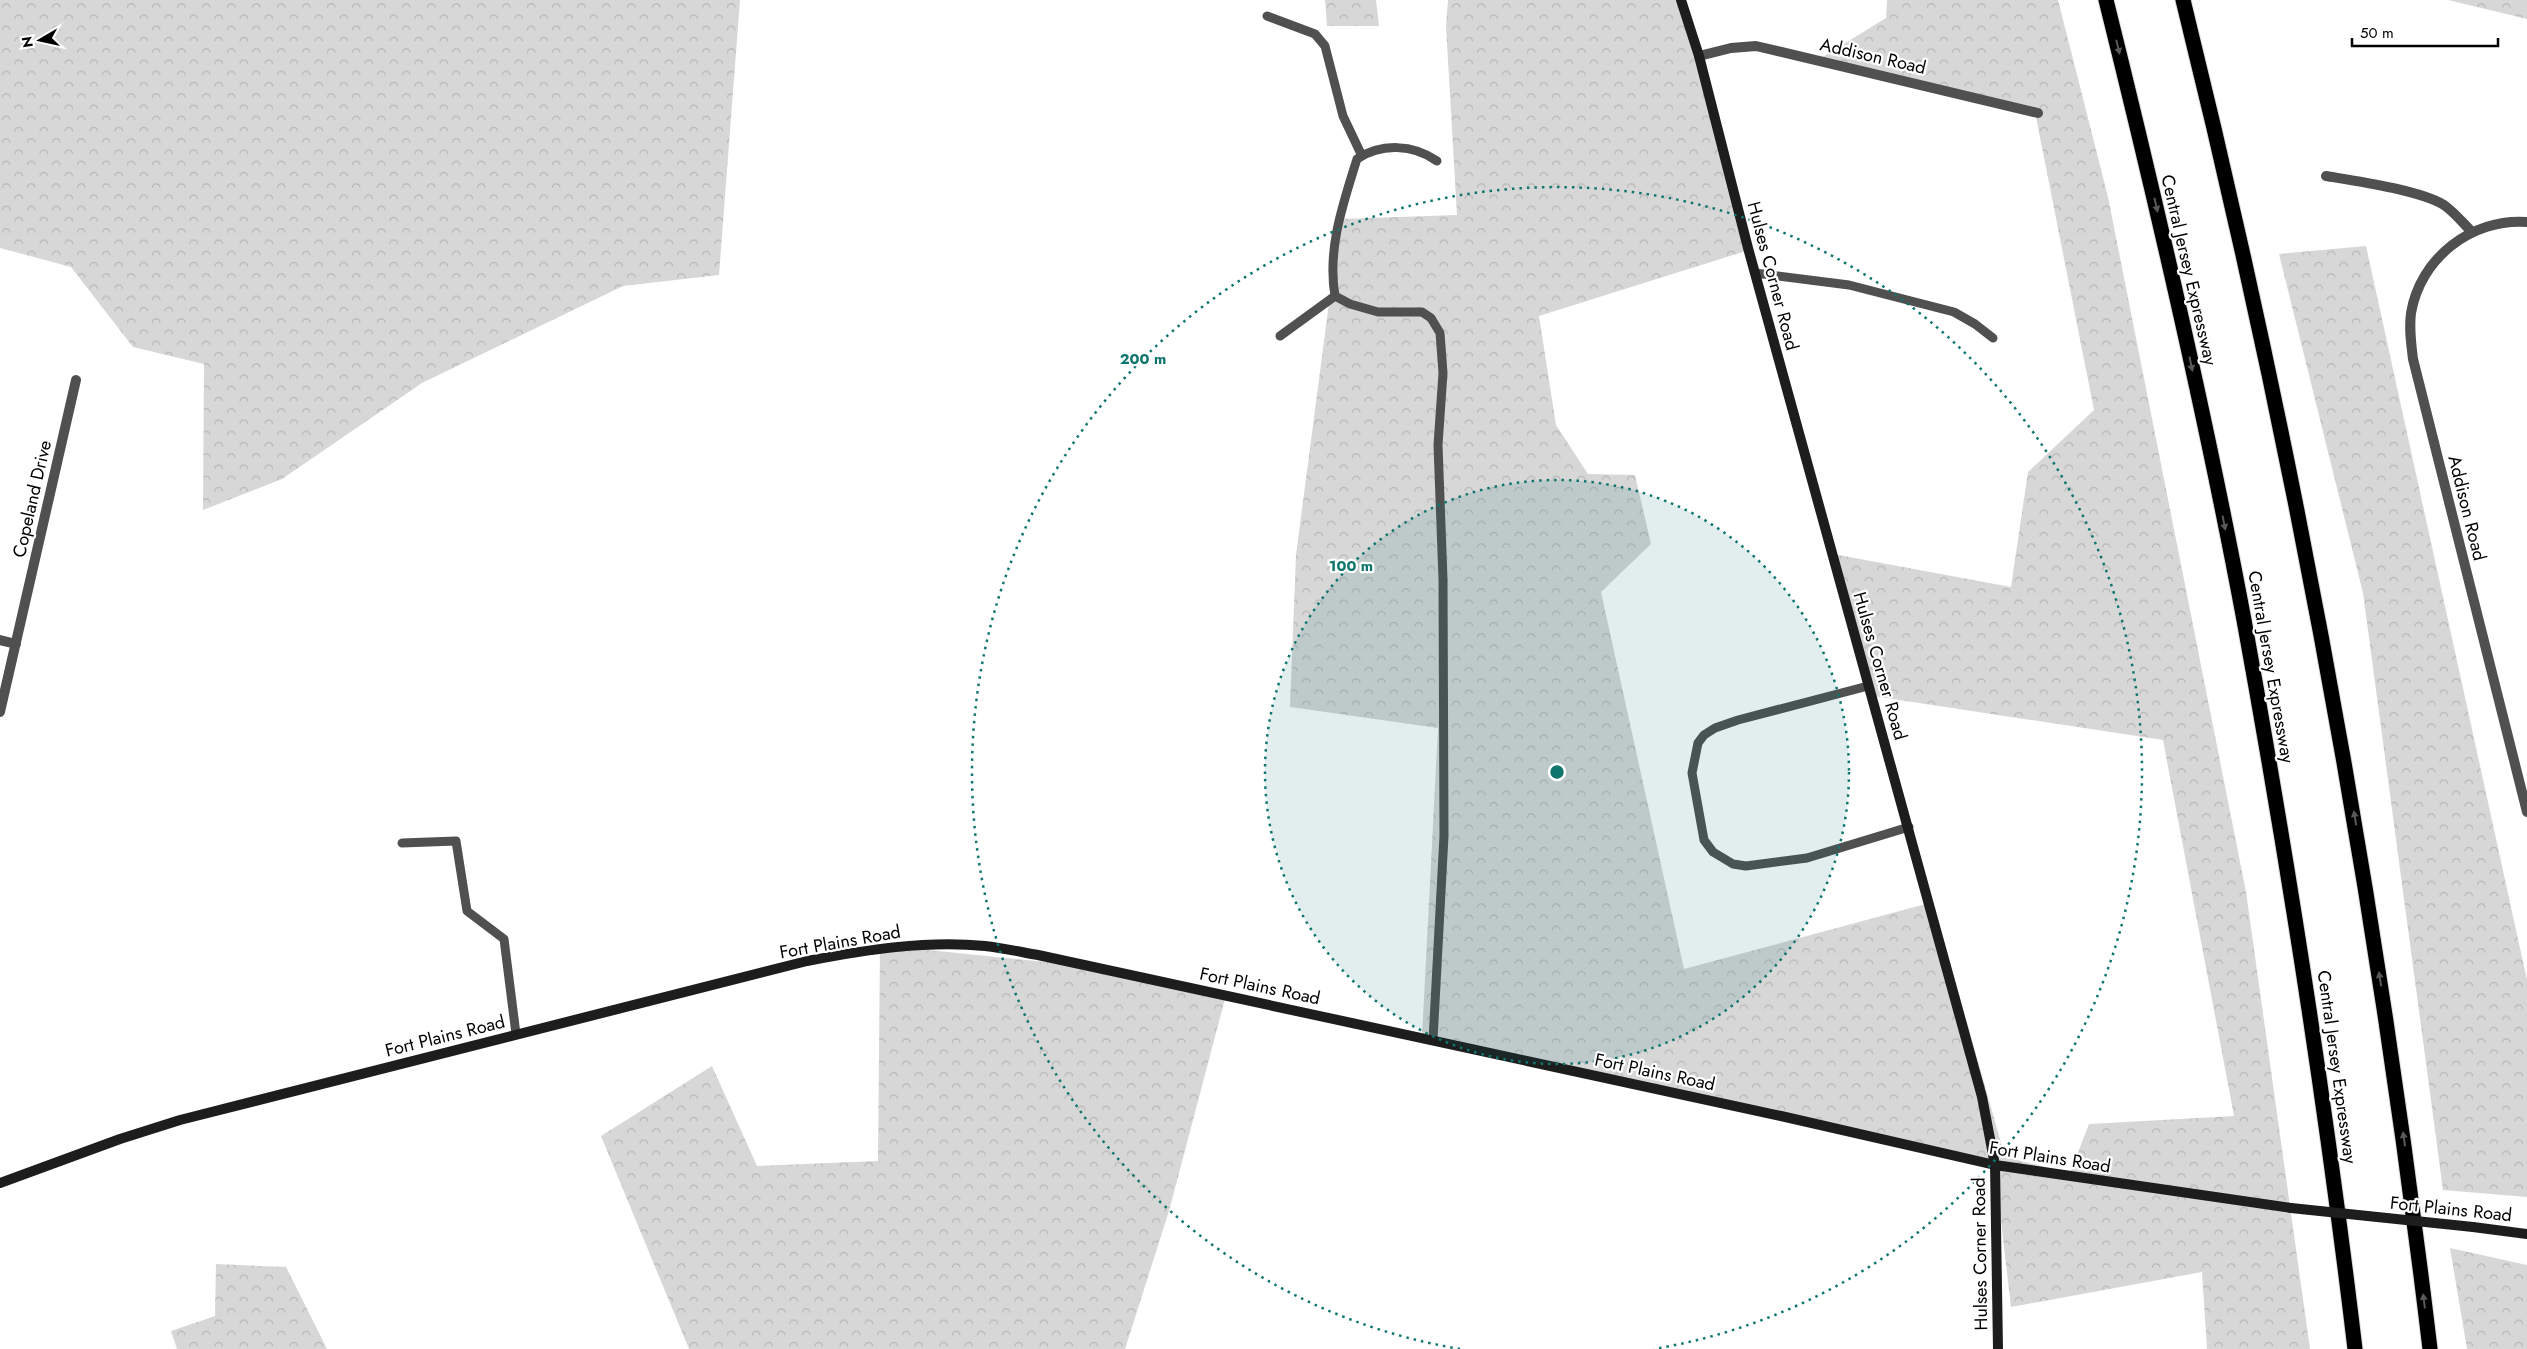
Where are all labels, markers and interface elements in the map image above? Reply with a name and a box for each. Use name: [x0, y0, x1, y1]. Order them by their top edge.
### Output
north arrow: [15, 15, 65, 65]
scale bar: [2352, 15, 2498, 47]
text: 50 m: [2360, 22, 2394, 44]
street label: Addison Road: [1818, 31, 1928, 81]
text: N: [16, 35, 38, 49]
one-way arrow: [2114, 40, 2122, 55]
street label: Central Jersey Expressway: [2154, 172, 2224, 368]
one-way arrow: [2152, 198, 2160, 213]
street label: Hulses Corner Road: [1741, 199, 1805, 353]
text: 200 m: [1120, 348, 1166, 370]
one-way arrow: [2187, 356, 2195, 371]
street label: Copeland Drive: [6, 438, 58, 560]
street label: Addison Road: [2441, 453, 2493, 563]
one-way arrow: [2221, 515, 2229, 531]
text: 100 m: [1329, 555, 1373, 577]
street label: Central Jersey Expressway: [2241, 569, 2301, 765]
street label: Hulses Corner Road: [1846, 589, 1914, 743]
centre of rings: [1548, 763, 1566, 781]
one-way arrow: [2351, 810, 2359, 826]
street label: Fort Plains Road: [777, 919, 903, 965]
street label: Fort Plains Road: [1197, 961, 1323, 1011]
street label: Central Jersey Expressway: [2311, 969, 2363, 1165]
one-way arrow: [2376, 970, 2384, 986]
street label: Fort Plains Road: [382, 1009, 508, 1063]
street label: Fort Plains Road: [1592, 1047, 1718, 1097]
one-way arrow: [2399, 1131, 2407, 1147]
street label: Fort Plains Road: [1987, 1135, 2113, 1179]
street label: Hulses Corner Road: [1966, 1177, 1994, 1331]
street label: Fort Plains Road: [2389, 1190, 2513, 1228]
one-way arrow: [2420, 1292, 2428, 1308]

